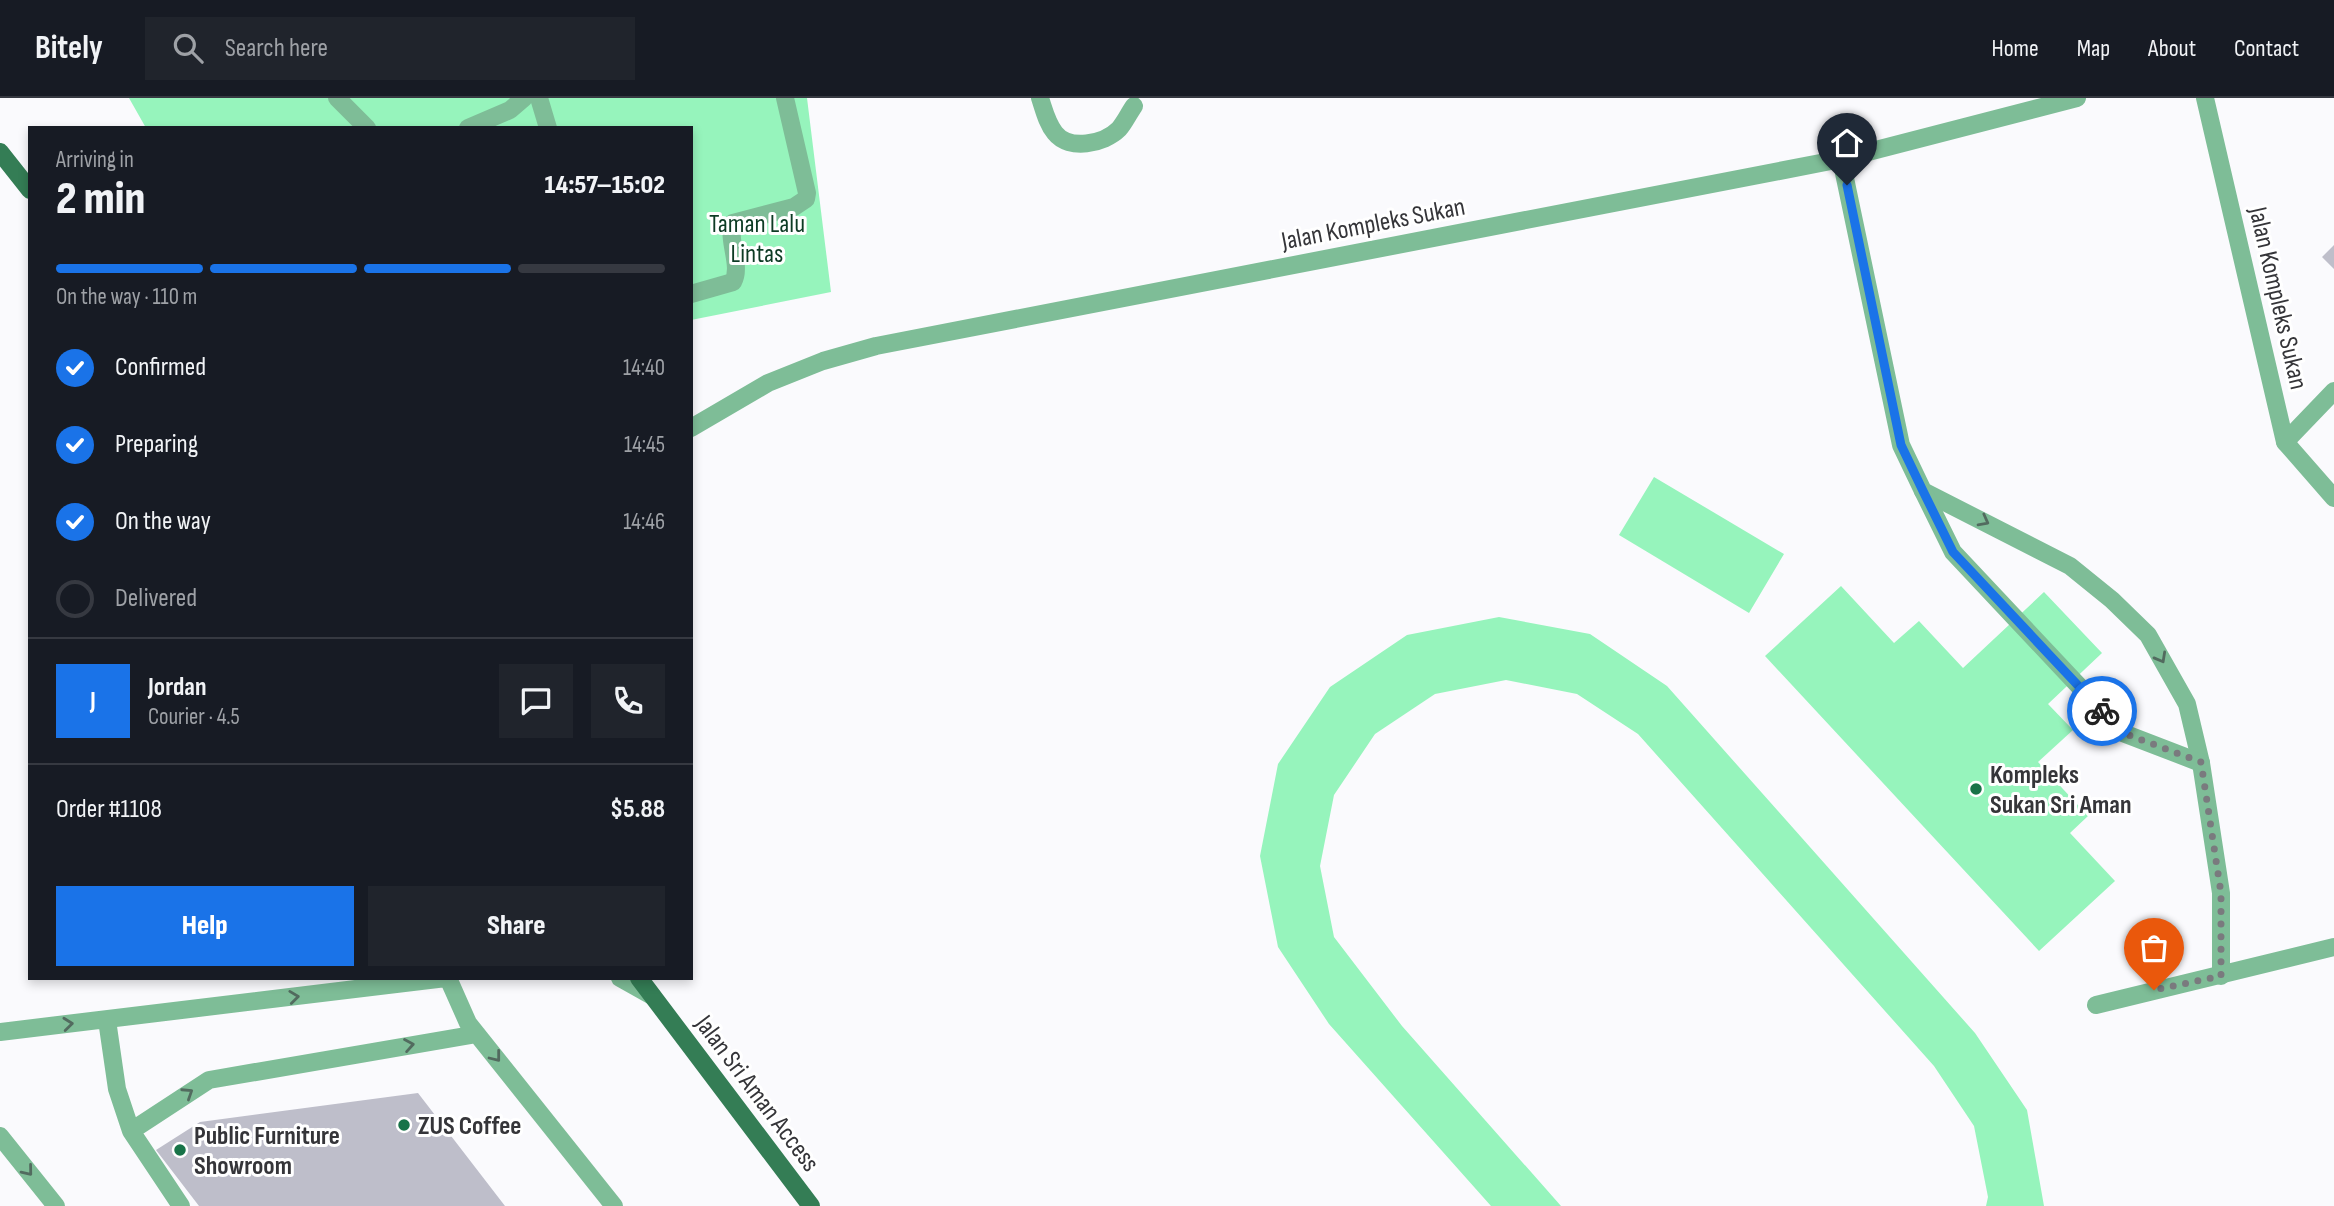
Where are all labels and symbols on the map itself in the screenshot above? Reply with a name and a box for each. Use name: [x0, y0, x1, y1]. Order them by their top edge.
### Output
pin: [1817, 113, 1877, 185]
street label: Jalan Kompleks Sukan: [1278, 191, 1468, 258]
street label: Jalan Kompleks Sukan: [2241, 203, 2314, 393]
park label: Taman Lalu Lintas: [709, 209, 805, 270]
one-way arrow: [1977, 513, 1990, 526]
one-way arrow: [2153, 651, 2166, 664]
courier: [2067, 676, 2137, 746]
place label: Kompleks Sukan Sri Aman: [1990, 760, 2132, 821]
marker: Kompleks Sukan Sri Aman: [1968, 781, 1984, 797]
pin: [2124, 918, 2184, 990]
one-way arrow: [288, 990, 300, 1005]
street label: Jalan Sri Aman Access: [687, 1009, 826, 1178]
one-way arrow: [62, 1017, 74, 1032]
one-way arrow: [403, 1038, 415, 1053]
one-way arrow: [487, 1049, 500, 1062]
one-way arrow: [180, 1089, 193, 1101]
place label: ZUS Coffee: [418, 1111, 521, 1142]
marker: ZUS Coffee: [396, 1117, 412, 1133]
place label: Public Furniture Showroom: [194, 1121, 340, 1182]
marker: Public Furniture Showroom: [172, 1142, 188, 1158]
one-way arrow: [19, 1164, 32, 1176]

